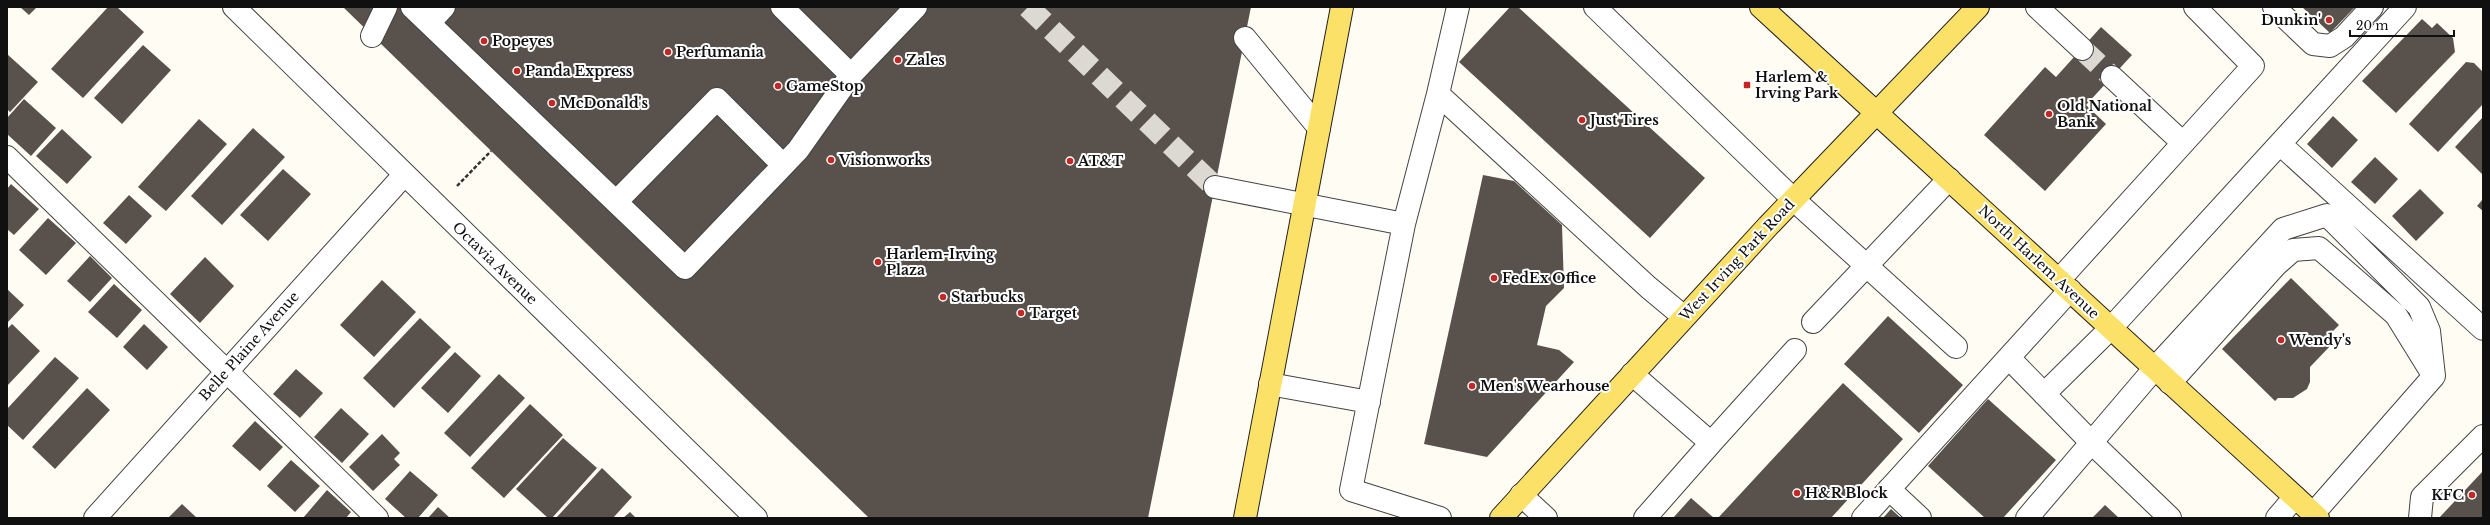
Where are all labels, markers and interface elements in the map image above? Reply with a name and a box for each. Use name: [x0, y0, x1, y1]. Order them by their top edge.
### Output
place label: Dunkin': [2261, 11, 2321, 29]
scale bar: [2350, 12, 2454, 38]
marker: Dunkin': [2324, 15, 2334, 25]
text: 20 m: [2356, 18, 2388, 33]
place label: Popeyes: [492, 32, 553, 50]
marker: Popeyes: [479, 36, 489, 46]
place label: Perfumania: [676, 43, 764, 61]
marker: Perfumania: [663, 47, 673, 57]
place label: Zales: [906, 51, 945, 69]
marker: Zales: [893, 55, 903, 65]
place label: Panda Express: [525, 62, 633, 80]
marker: Panda Express: [512, 66, 522, 76]
place label: Harlem & Irving Park: [1755, 68, 1839, 102]
place label: GameStop: [786, 77, 864, 95]
marker: Harlem & Irving Park: [1742, 80, 1752, 90]
marker: GameStop: [773, 81, 783, 91]
place label: McDonald's: [560, 94, 648, 112]
place label: Old National Bank: [2057, 97, 2152, 131]
marker: McDonald's: [547, 98, 557, 108]
marker: Old National Bank: [2044, 109, 2054, 119]
place label: Just Tires: [1587, 111, 1659, 129]
marker: Just Tires: [1577, 115, 1587, 125]
place label: Visionworks: [838, 151, 930, 169]
place label: AT&T: [1077, 152, 1124, 170]
marker: Visionworks: [826, 155, 836, 165]
marker: AT&T: [1065, 156, 1075, 166]
street label: West Irving Park Road: [1675, 195, 1799, 326]
street label: North Harlem Avenue: [1975, 201, 2103, 323]
street label: Octavia Avenue: [449, 218, 541, 308]
place label: Harlem-Irving Plaza: [886, 245, 995, 279]
marker: Harlem-Irving Plaza: [873, 257, 883, 267]
place label: FedEx Office: [1502, 269, 1596, 287]
marker: FedEx Office: [1489, 273, 1499, 283]
street label: Belle Plaine Avenue: [195, 288, 303, 404]
place label: Starbucks: [951, 288, 1024, 306]
marker: Starbucks: [938, 292, 948, 302]
place label: Target: [1029, 304, 1078, 322]
marker: Target: [1016, 308, 1026, 318]
place label: Wendy's: [2288, 331, 2352, 349]
marker: Wendy's: [2276, 335, 2286, 345]
place label: Men's Wearhouse: [1480, 377, 1609, 395]
marker: Men's Wearhouse: [1467, 381, 1477, 391]
place label: H&R Block: [1805, 484, 1888, 502]
place label: KFC: [2431, 486, 2464, 504]
marker: H&R Block: [1792, 488, 1802, 498]
marker: KFC: [2467, 490, 2477, 500]

